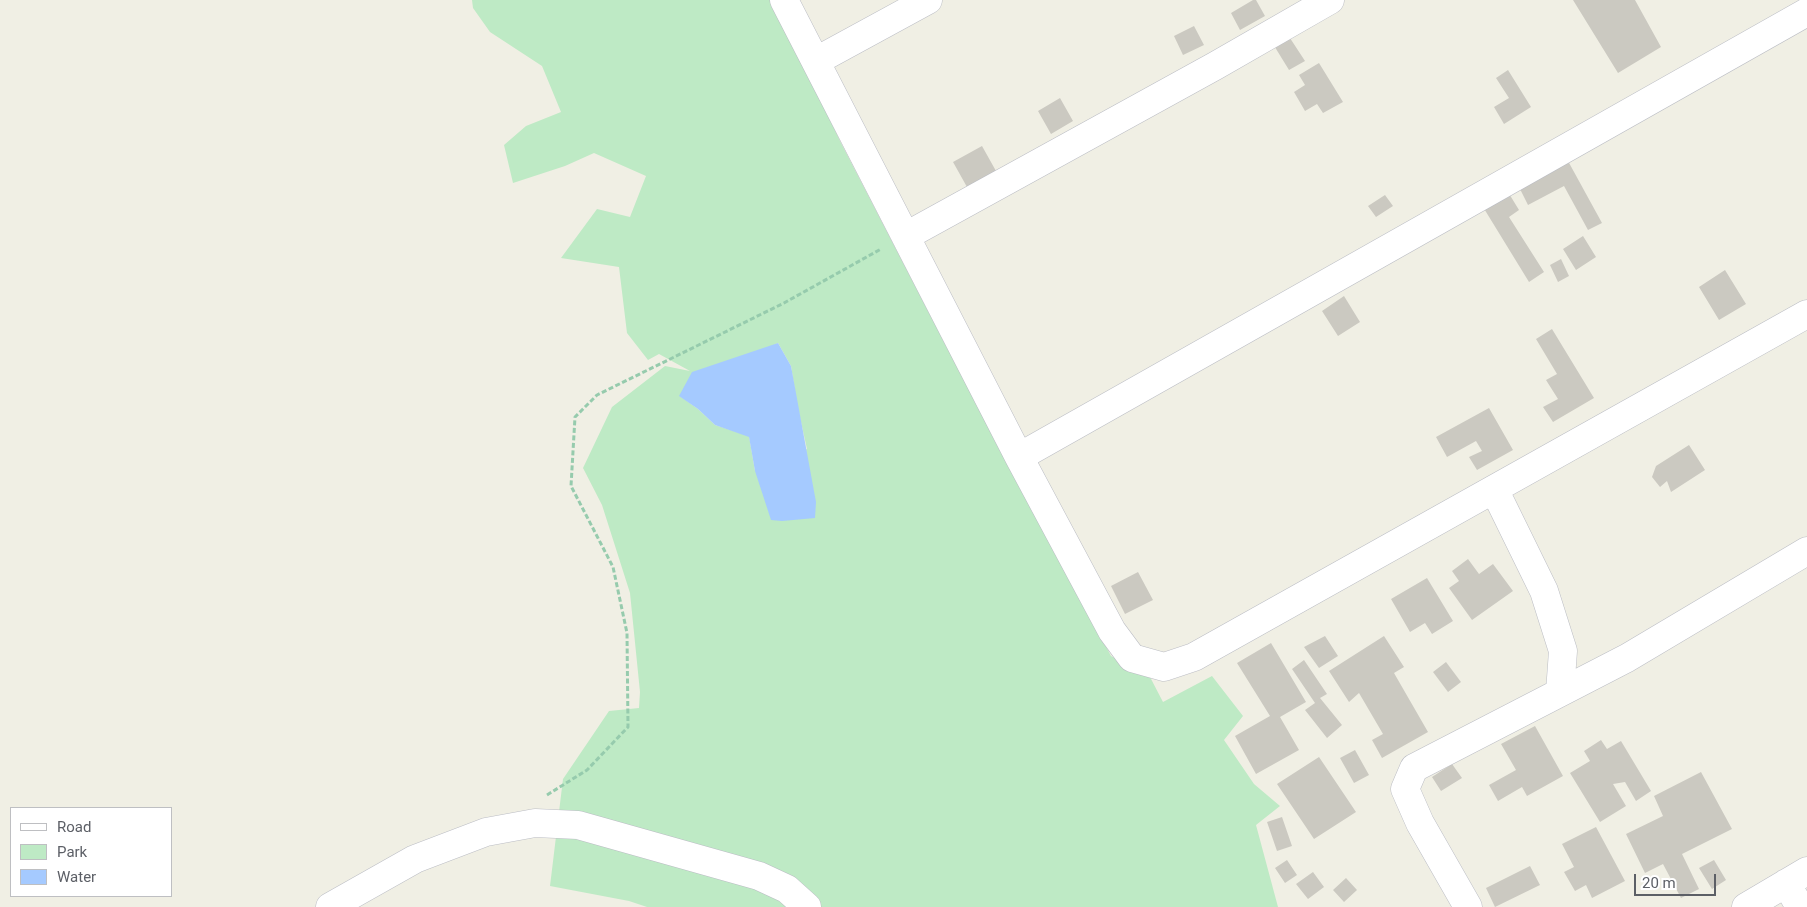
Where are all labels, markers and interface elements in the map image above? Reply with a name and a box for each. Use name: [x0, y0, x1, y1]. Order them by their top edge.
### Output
legend: [10, 807, 172, 897]
text: Road: [57, 818, 91, 836]
text: Park: [57, 843, 87, 861]
scale bar: [1637, 864, 1720, 896]
text: Water: [57, 868, 96, 886]
text: 20 m: [1642, 874, 1676, 892]

